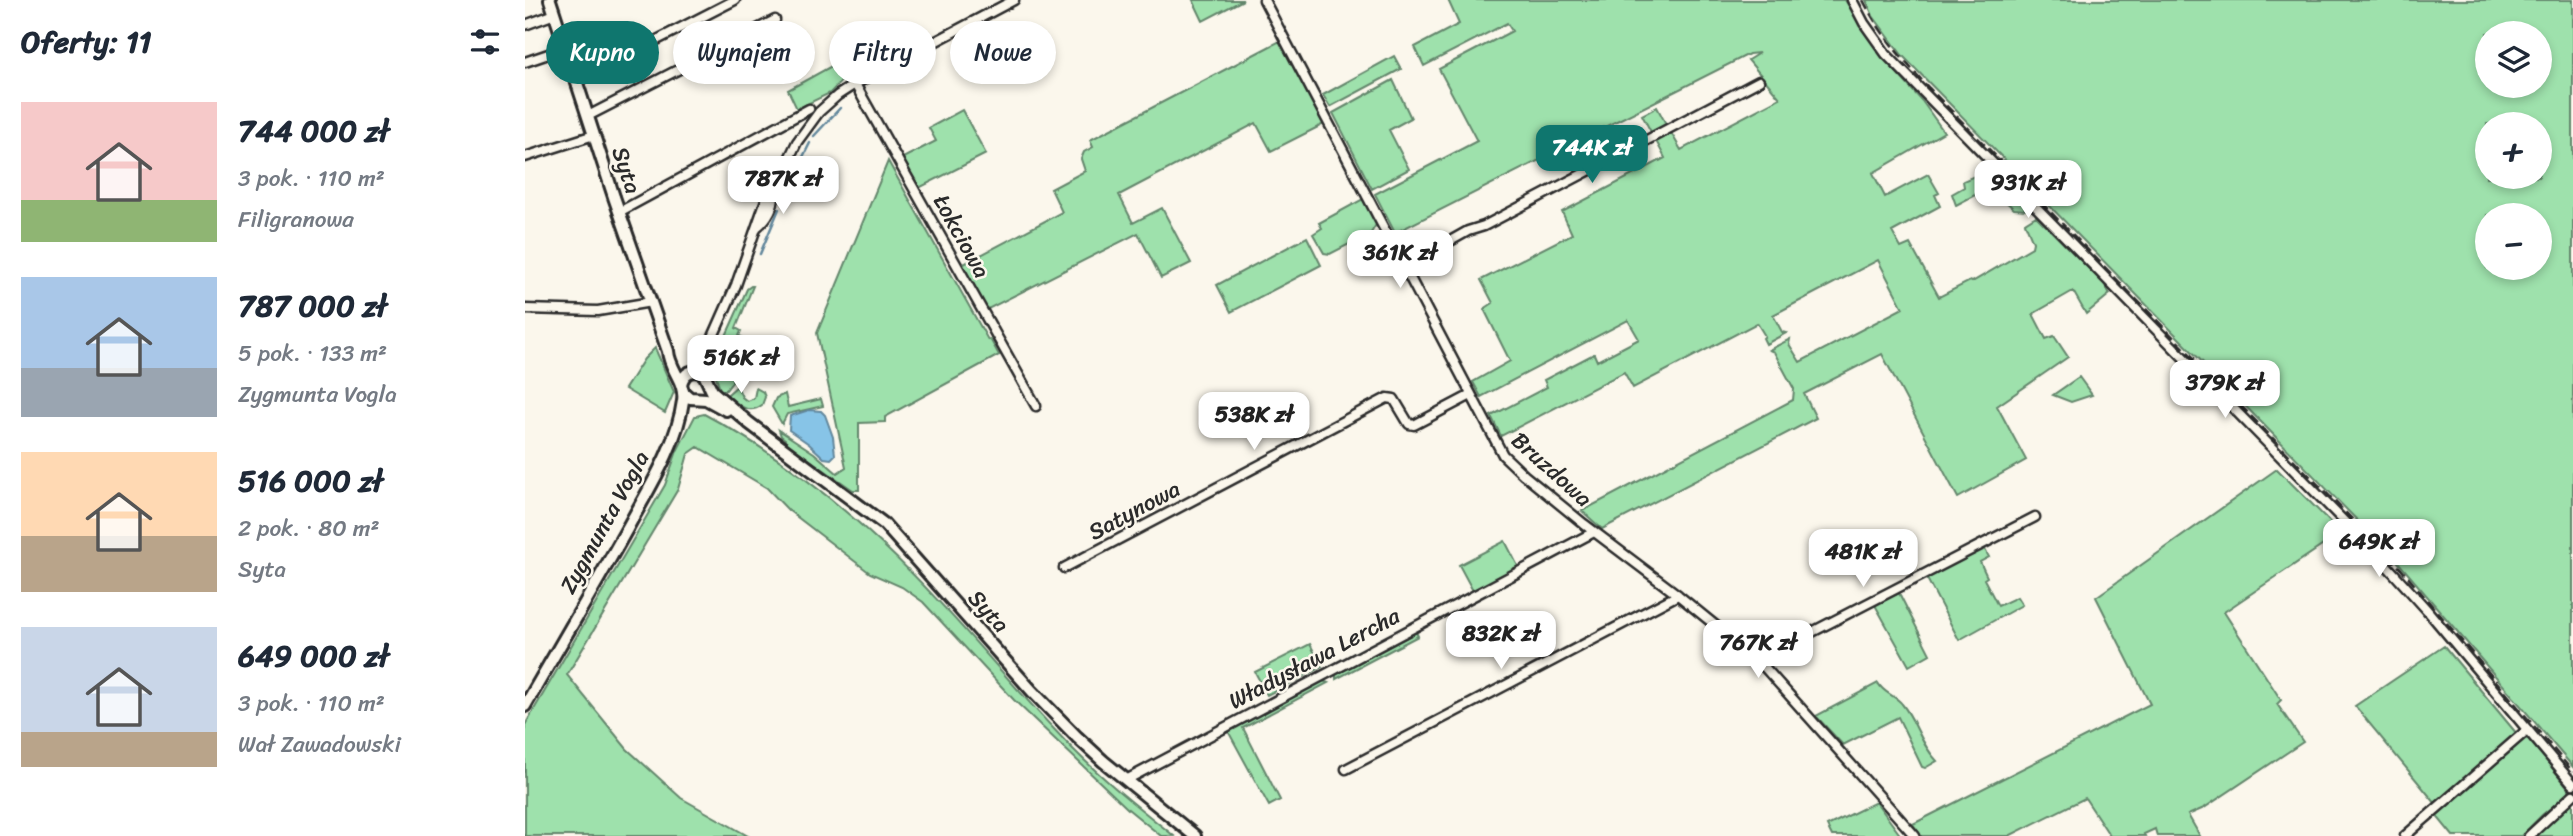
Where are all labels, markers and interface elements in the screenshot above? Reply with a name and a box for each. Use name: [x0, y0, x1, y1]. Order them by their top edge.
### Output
text: Oferty: 11: [21, 15, 152, 69]
chip: Kupno: [546, 21, 659, 84]
chip: Wynajem: [673, 21, 815, 84]
chip: Filtry: [829, 21, 936, 84]
chip: Nowe: [950, 21, 1056, 84]
map controls: [2475, 21, 2552, 280]
button: layers: [2475, 21, 2552, 98]
icon: filters: [466, 23, 504, 61]
text: 744 000 zł: [238, 104, 389, 158]
button: +: [2475, 112, 2552, 189]
pin: 744K zł: [1527, 125, 1657, 185]
text: 744K zł: [1552, 127, 1632, 168]
icon: home: [77, 130, 161, 214]
street label: Syta: [600, 141, 653, 199]
pin: 787K zł: [718, 156, 848, 216]
text: 3 pok. · 110 m²: [238, 158, 385, 199]
text: 787K zł: [744, 158, 822, 199]
pin: 931K zł: [1963, 160, 2093, 220]
text: 931K zł: [1990, 162, 2066, 203]
street label: Łokciowa: [922, 186, 1002, 286]
text: Filigranowa: [238, 199, 354, 240]
button: −: [2475, 203, 2552, 280]
pin: 361K zł: [1335, 230, 1465, 290]
text: 361K zł: [1363, 232, 1437, 273]
text: 787 000 zł: [238, 279, 387, 333]
icon: home: [77, 305, 161, 389]
text: 5 pok. · 133 m²: [238, 333, 387, 374]
pin: 516K zł: [676, 336, 806, 395]
text: 516K zł: [703, 337, 779, 378]
pin: 379K zł: [2160, 360, 2290, 420]
text: 379K zł: [2186, 362, 2264, 403]
text: Zygmunta Vogla: [238, 374, 397, 415]
pin: 538K zł: [1189, 392, 1319, 452]
text: 538K zł: [1215, 394, 1293, 435]
street label: Bruzdowa: [1501, 421, 1602, 518]
street label: Zygmunta Vogla: [548, 443, 661, 602]
text: 516 000 zł: [238, 454, 383, 508]
street label: Satynowa: [1081, 469, 1188, 552]
icon: home: [77, 480, 161, 564]
text: 2 pok. · 80 m²: [238, 508, 379, 549]
pin: 649K zł: [2314, 520, 2444, 579]
text: 649K zł: [2339, 521, 2419, 562]
pin: 481K zł: [1798, 530, 1928, 589]
text: 481K zł: [1825, 531, 1901, 572]
text: Syta: [238, 549, 286, 590]
street label: Syta: [957, 580, 1020, 643]
street label: Władysława Lercha: [1221, 596, 1408, 721]
pin: 832K zł: [1436, 612, 1566, 671]
text: 832K zł: [1462, 613, 1540, 654]
pin: 767K zł: [1693, 620, 1823, 680]
text: 767K zł: [1719, 622, 1797, 663]
text: 649 000 zł: [238, 629, 389, 683]
icon: home: [77, 655, 161, 739]
text: 3 pok. · 110 m²: [238, 683, 385, 724]
text: Wał Zawadowski: [238, 724, 401, 765]

